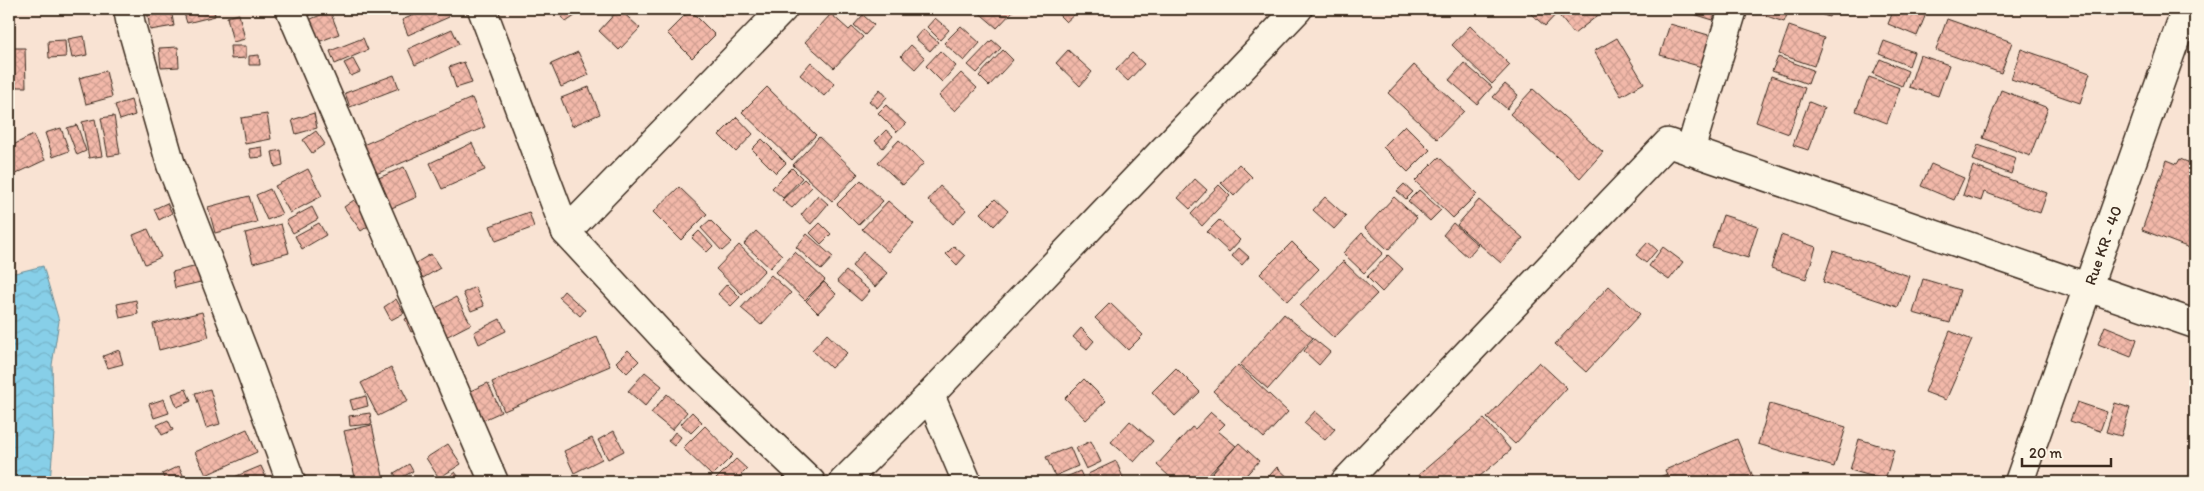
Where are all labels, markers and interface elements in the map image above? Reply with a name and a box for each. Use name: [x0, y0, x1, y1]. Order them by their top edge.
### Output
street label: Rue KR - 40: [2080, 203, 2126, 288]
scale bar: [2022, 436, 2110, 468]
text: 20 m: [2029, 444, 2063, 462]

